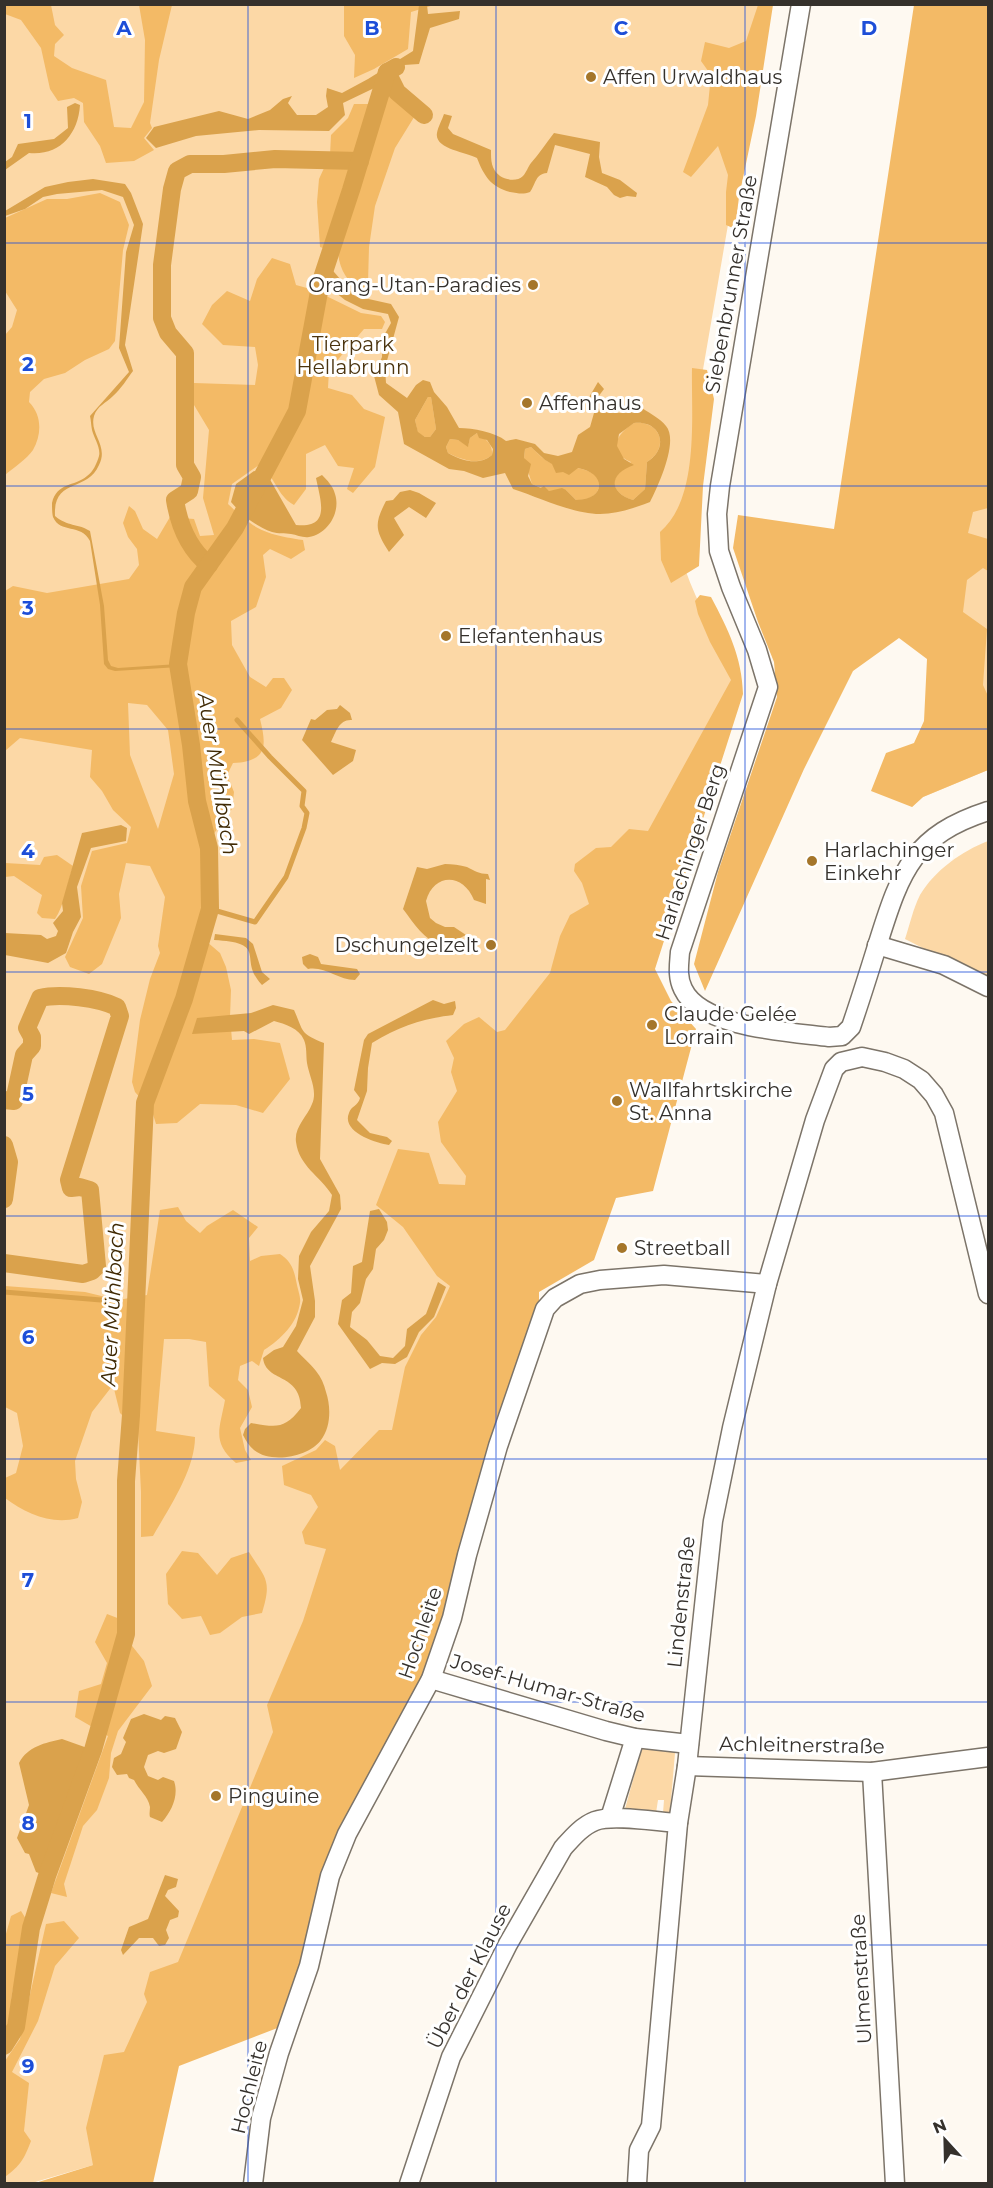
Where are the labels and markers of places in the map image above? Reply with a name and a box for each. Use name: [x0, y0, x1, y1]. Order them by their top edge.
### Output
place label: Affen Urwaldhaus: [603, 65, 782, 89]
marker: Affen Urwaldhaus: [584, 70, 598, 84]
place label: Orang-Utan-Paradies: [308, 273, 521, 297]
marker: Orang-Utan-Paradies: [526, 278, 540, 292]
place label: Affenhaus: [539, 391, 641, 415]
marker: Affenhaus: [520, 396, 534, 410]
place label: Elefantenhaus: [458, 624, 603, 648]
marker: Elefantenhaus: [439, 629, 453, 643]
place label: Harlachinger Einkehr: [824, 838, 954, 885]
marker: Harlachinger Einkehr: [805, 854, 819, 868]
place label: Dschungelzelt: [335, 933, 479, 957]
marker: Dschungelzelt: [484, 938, 498, 952]
place label: Claude Gelée Lorrain: [664, 1002, 797, 1049]
marker: Claude Gelée Lorrain: [645, 1018, 659, 1032]
place label: Wallfahrtskirche St. Anna: [629, 1078, 793, 1125]
marker: Wallfahrtskirche St. Anna: [610, 1094, 624, 1108]
place label: Streetball: [634, 1236, 731, 1260]
marker: Streetball: [615, 1241, 629, 1255]
place label: Pinguine: [228, 1784, 319, 1808]
marker: Pinguine: [209, 1789, 223, 1803]

